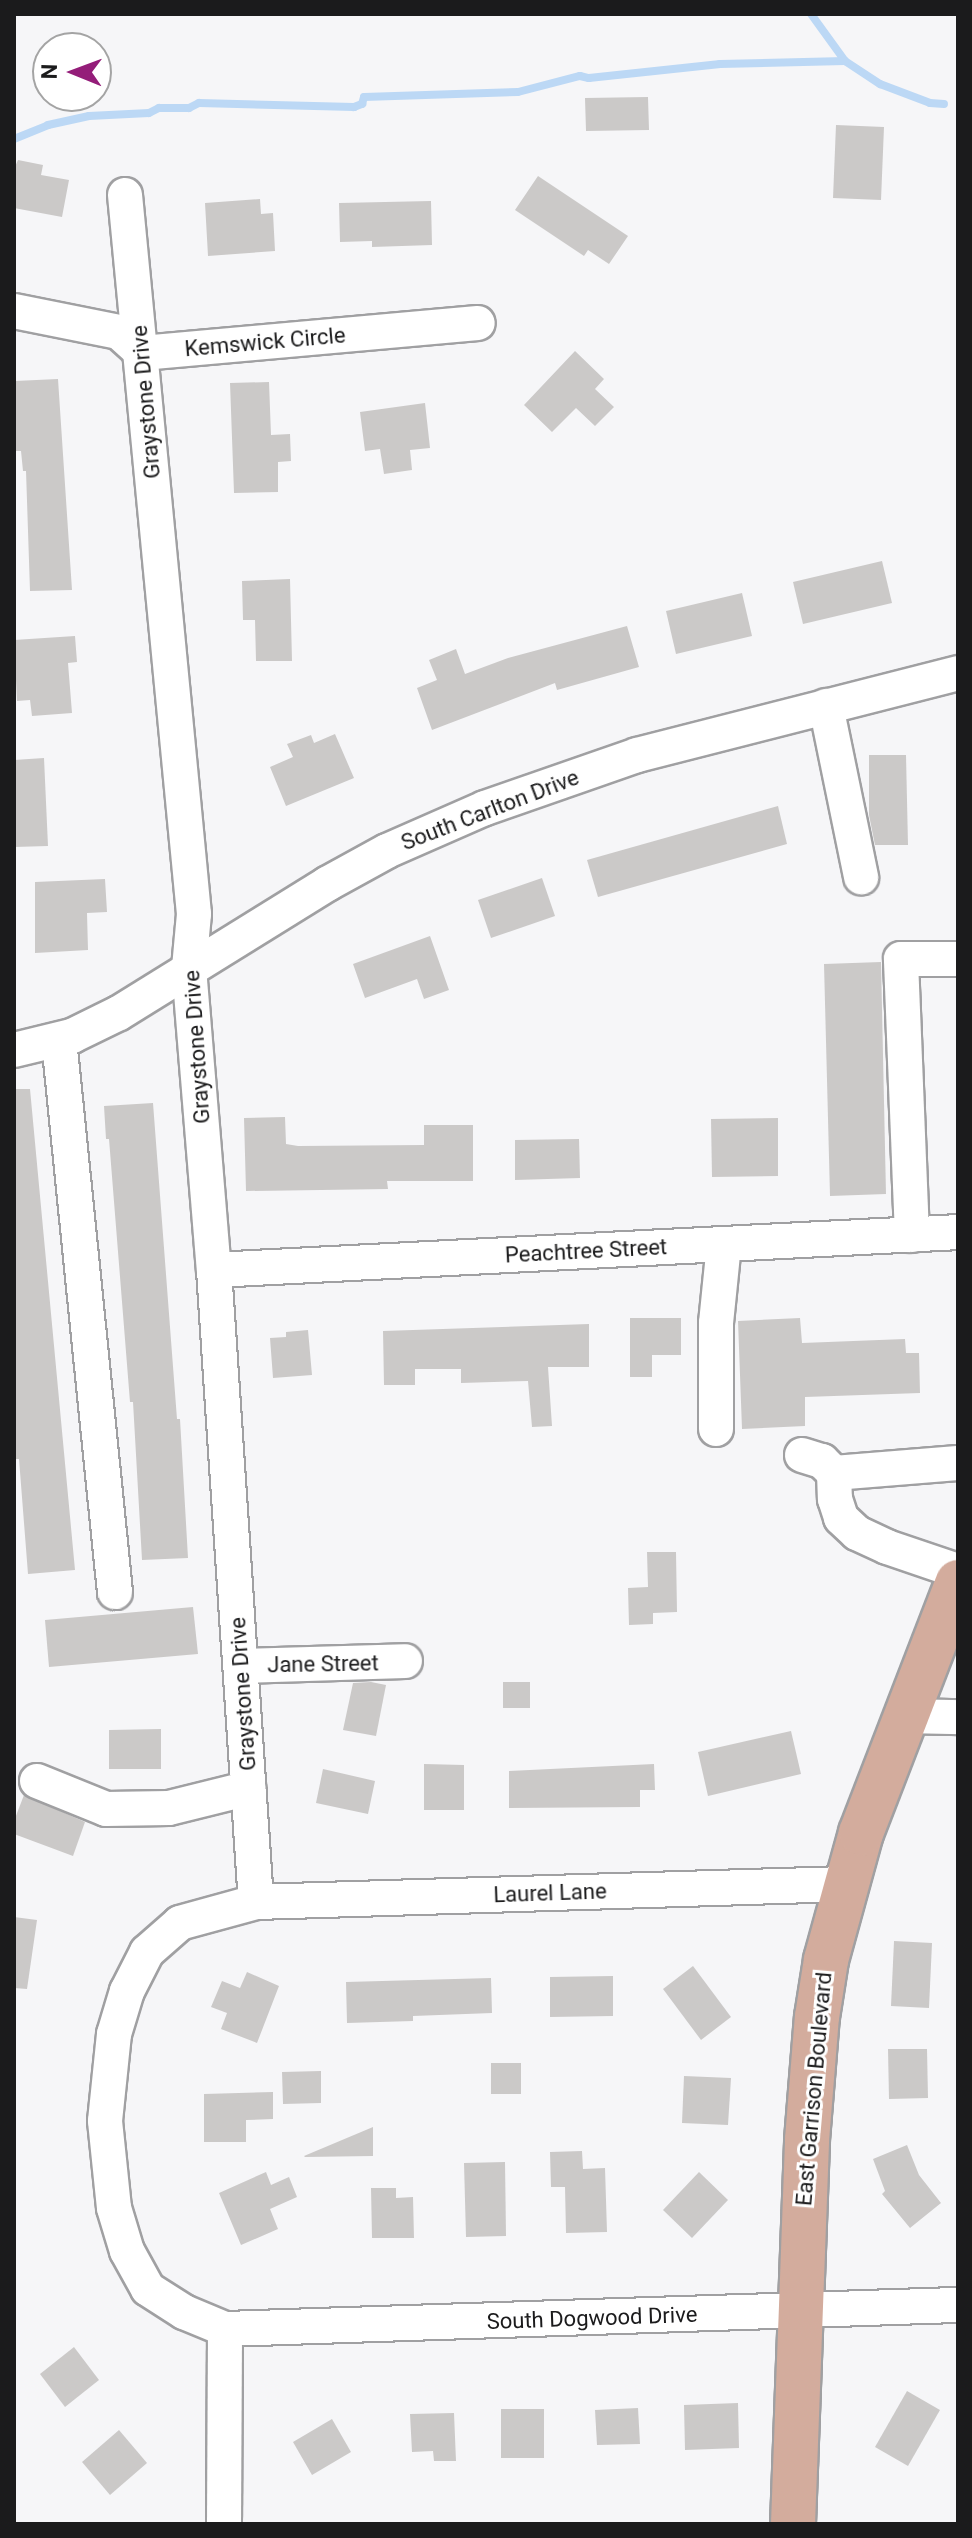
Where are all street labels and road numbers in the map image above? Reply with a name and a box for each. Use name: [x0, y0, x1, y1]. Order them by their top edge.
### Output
street label: Kemswick Circle: [184, 322, 346, 362]
street label: Graystone Drive: [126, 324, 166, 480]
street label: South Carlton Drive: [397, 764, 583, 856]
street label: Graystone Drive: [178, 969, 216, 1125]
street label: Peachtree Street: [504, 1234, 668, 1268]
street label: Graystone Drive: [224, 1616, 262, 1772]
street label: Jane Street: [267, 1650, 379, 1678]
street label: Laurel Lane: [493, 1878, 607, 1908]
street label: East Garrison Boulevard: [791, 1971, 837, 2207]
street label: South Dogwood Drive: [486, 2301, 698, 2335]

